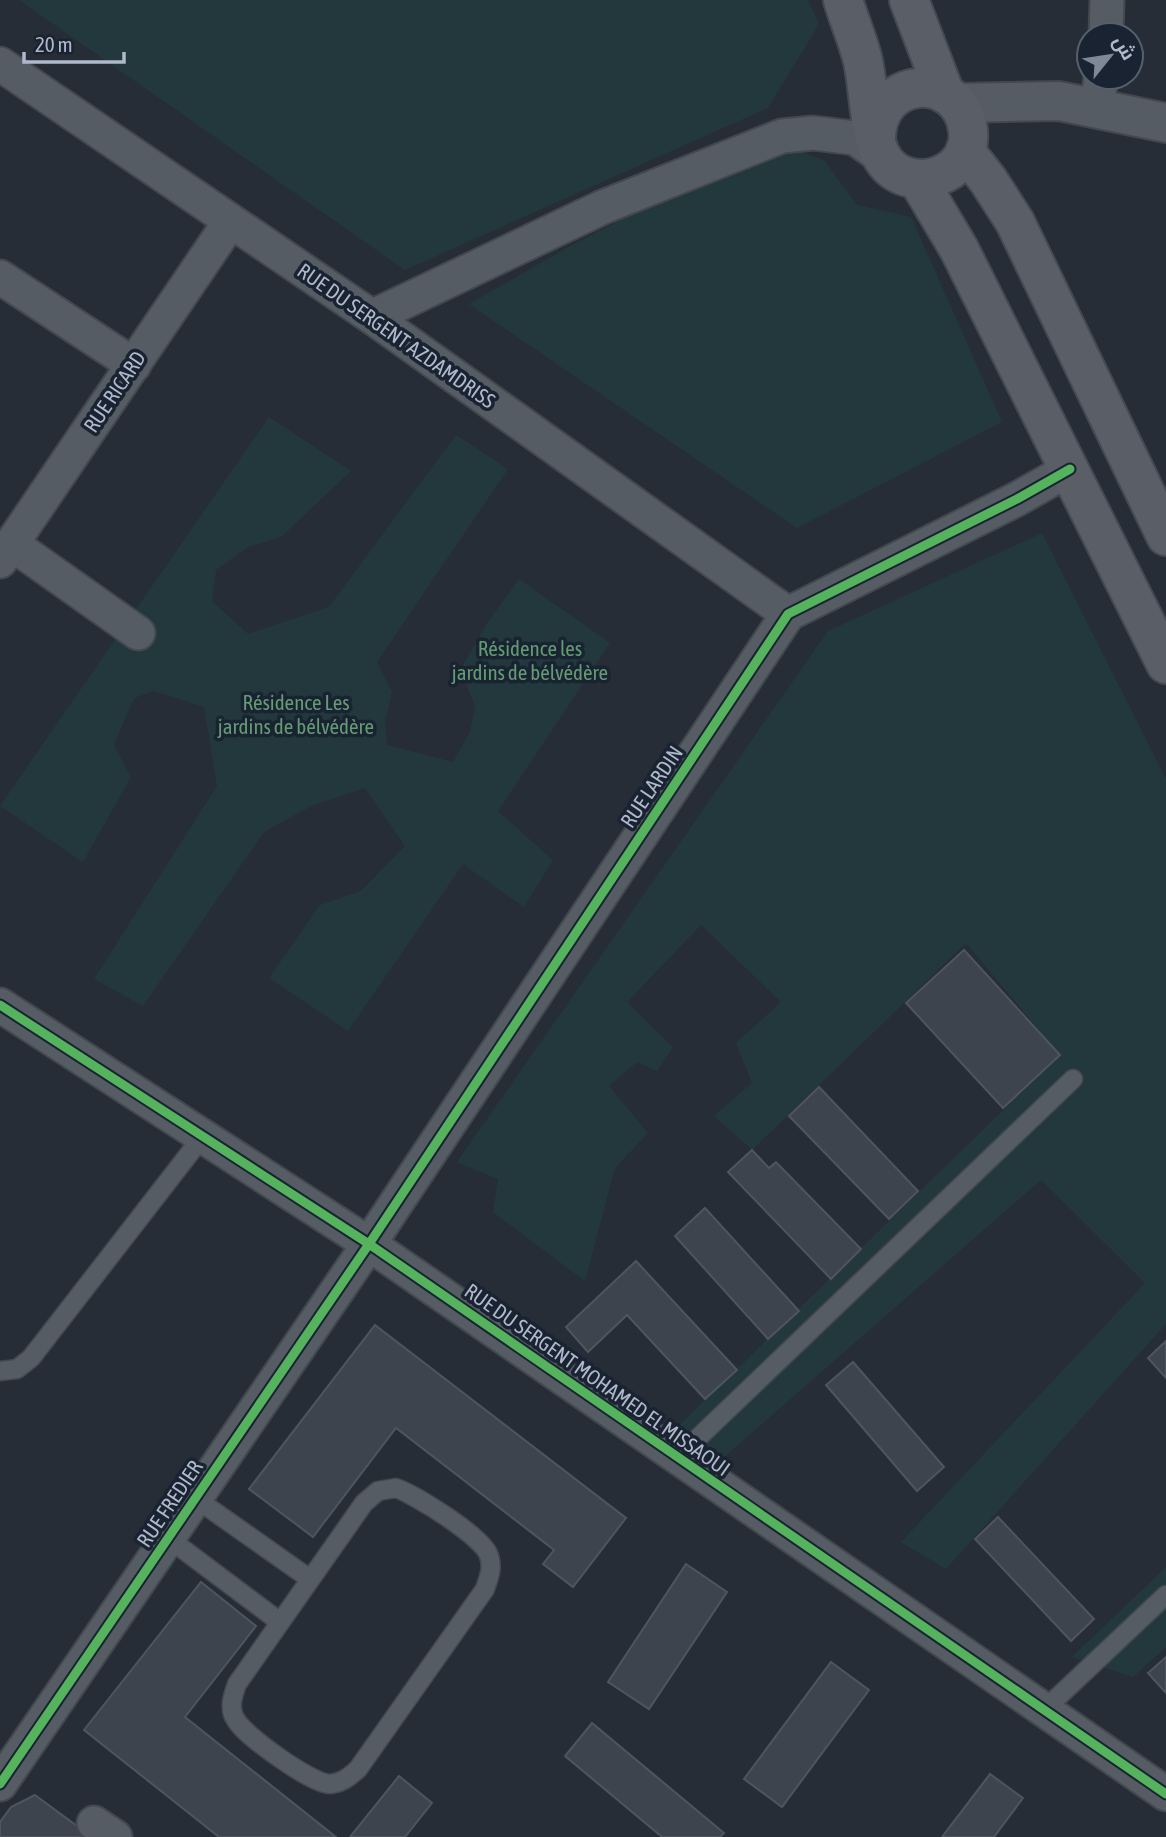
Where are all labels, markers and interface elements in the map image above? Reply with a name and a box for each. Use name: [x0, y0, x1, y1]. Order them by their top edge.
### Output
scale bar: [24, 21, 124, 65]
north arrow: [1075, 21, 1145, 91]
text: ش: [1108, 31, 1140, 64]
text: 20 m: [35, 32, 73, 56]
street label: RUE DU SERGENT AZDAMDRISS: [293, 258, 500, 413]
street label: RUE RICARD: [78, 346, 150, 437]
park label: Résidence les jardins de bélvédère: [451, 636, 608, 684]
park label: Résidence Les jardins de bélvédère: [217, 690, 374, 738]
street label: RUE LARDIN: [615, 741, 687, 832]
street label: RUE DU SERGENT MOHAMED EL MISSAOUI: [460, 1278, 735, 1480]
street label: RUE FREDIER: [131, 1455, 207, 1551]

